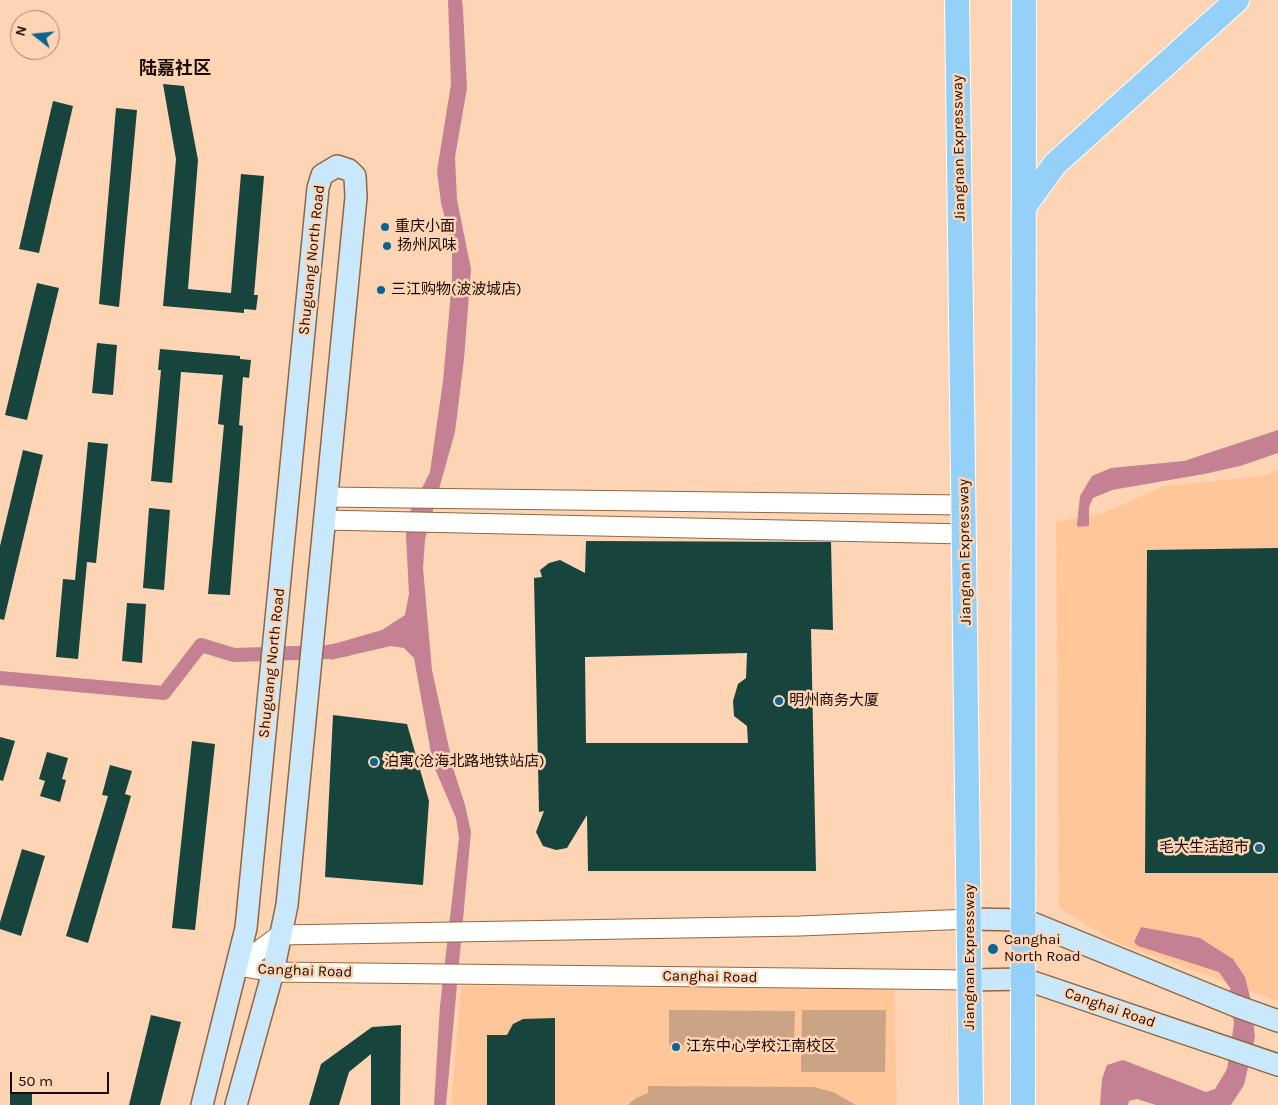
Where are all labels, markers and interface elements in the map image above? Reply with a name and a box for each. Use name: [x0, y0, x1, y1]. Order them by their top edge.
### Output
north arrow: [10, 10, 60, 60]
text: N: [12, 24, 31, 38]
district label: 陆嘉社区: [139, 58, 211, 80]
street label: Jiangnan Expressway: [949, 75, 969, 221]
street label: Shuguang North Road: [295, 184, 329, 336]
place label: 重庆小面: [395, 218, 455, 236]
marker: 重庆小面: [379, 221, 391, 233]
place label: 扬州风味: [397, 237, 457, 255]
marker: 扬州风味: [381, 240, 393, 252]
place label: 三江购物(波波城店): [391, 281, 522, 299]
marker: 三江购物(波波城店): [375, 284, 387, 296]
street label: Jiangnan Expressway: [955, 479, 975, 625]
street label: Shuguang North Road: [255, 587, 289, 739]
place label: 明州商务大厦: [789, 692, 879, 710]
marker: 明州商务大厦: [773, 695, 785, 707]
place label: 泊寓(沧海北路地铁站店): [384, 753, 545, 771]
marker: 泊寓(沧海北路地铁站店): [368, 756, 380, 768]
place label: 毛大生活超市: [1159, 839, 1249, 857]
marker: 毛大生活超市: [1253, 842, 1265, 854]
street label: Jiangnan Expressway: [961, 884, 979, 1030]
place label: Canghai North Road: [1004, 931, 1081, 966]
marker: Canghai North Road: [986, 942, 1000, 956]
street label: Canghai Road: [257, 960, 353, 982]
street label: Canghai Road: [662, 967, 758, 987]
street label: Canghai Road: [1062, 984, 1158, 1032]
place label: 江东中心学校江南校区: [686, 1038, 836, 1056]
marker: 江东中心学校江南校区: [670, 1041, 682, 1053]
scale bar: [12, 1062, 111, 1094]
text: 50 m: [18, 1072, 53, 1090]

